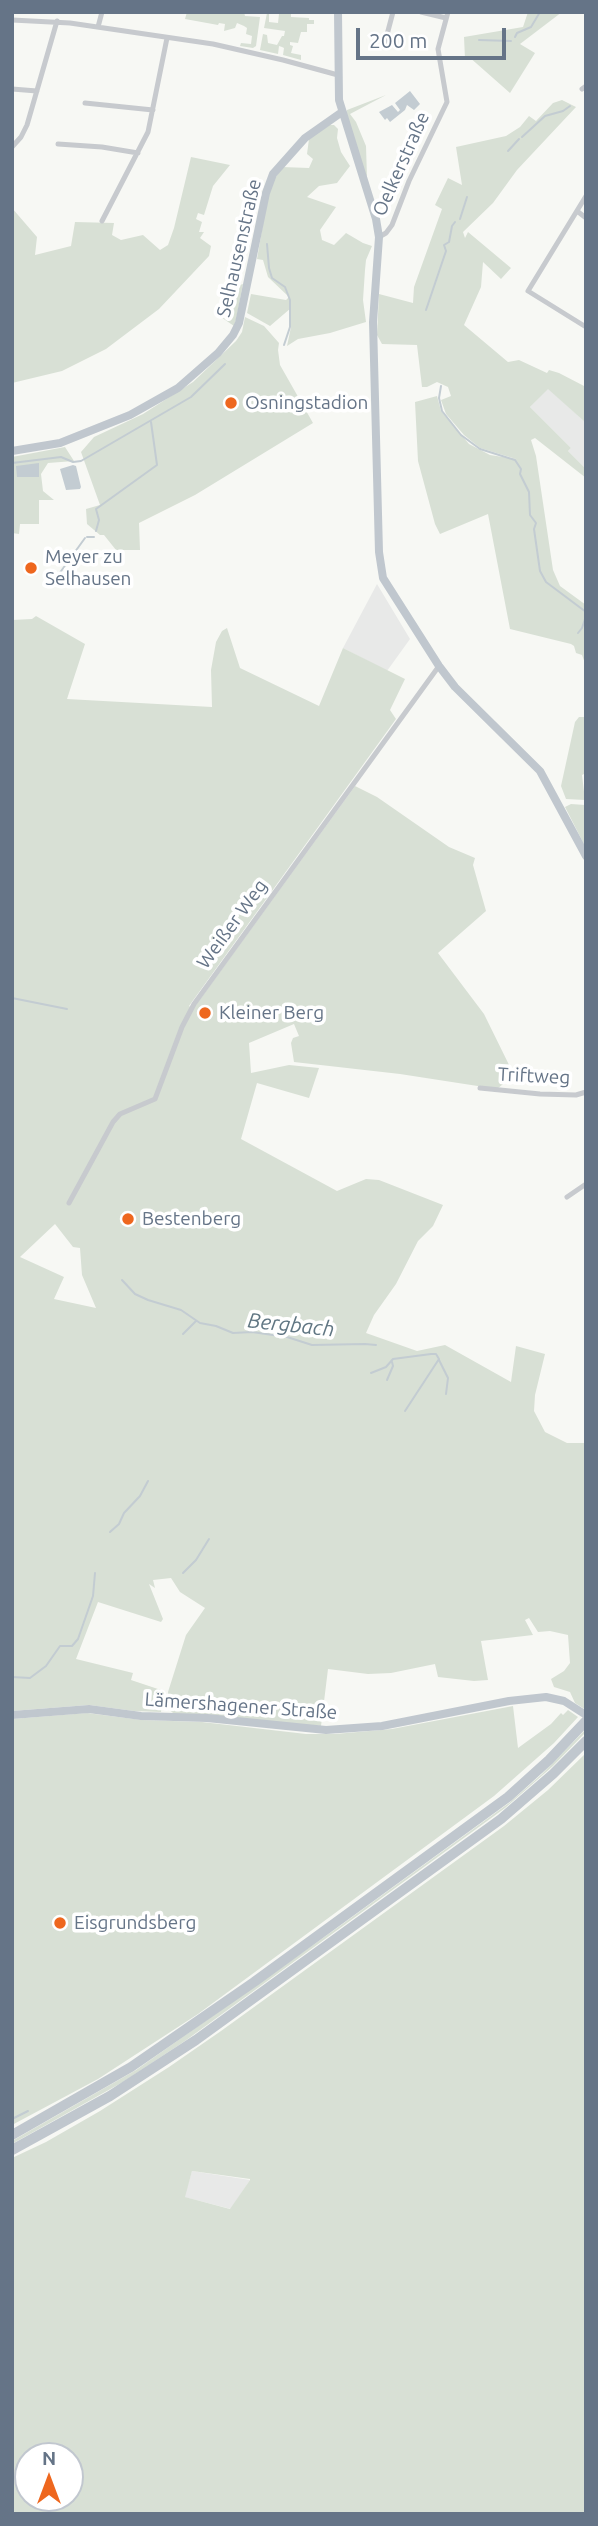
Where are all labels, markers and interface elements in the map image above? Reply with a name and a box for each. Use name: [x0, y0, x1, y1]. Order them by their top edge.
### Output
scale bar: [360, 14, 510, 58]
text: 200 m: [369, 28, 427, 52]
street label: Oelkerstraße: [368, 108, 434, 220]
street label: Selhausenstraße: [212, 177, 266, 319]
place label: Osningstadion: [245, 392, 368, 414]
marker: Osningstadion: [223, 395, 239, 411]
place label: Meyer zu Selhausen: [45, 546, 131, 590]
marker: Meyer zu Selhausen: [23, 560, 39, 576]
street label: Weißer Weg: [192, 875, 272, 973]
place label: Kleiner Berg: [219, 1002, 324, 1024]
marker: Kleiner Berg: [197, 1005, 213, 1021]
street label: Triftweg: [497, 1063, 571, 1089]
place label: Bestenberg: [142, 1208, 241, 1230]
marker: Bestenberg: [120, 1211, 136, 1227]
water label: Bergbach: [246, 1308, 336, 1342]
street label: Lämershagener Straße: [144, 1688, 338, 1724]
place label: Eisgrundsberg: [74, 1912, 196, 1934]
marker: Eisgrundsberg: [52, 1915, 68, 1931]
north arrow: [14, 2442, 84, 2512]
text: N: [42, 2447, 56, 2469]

